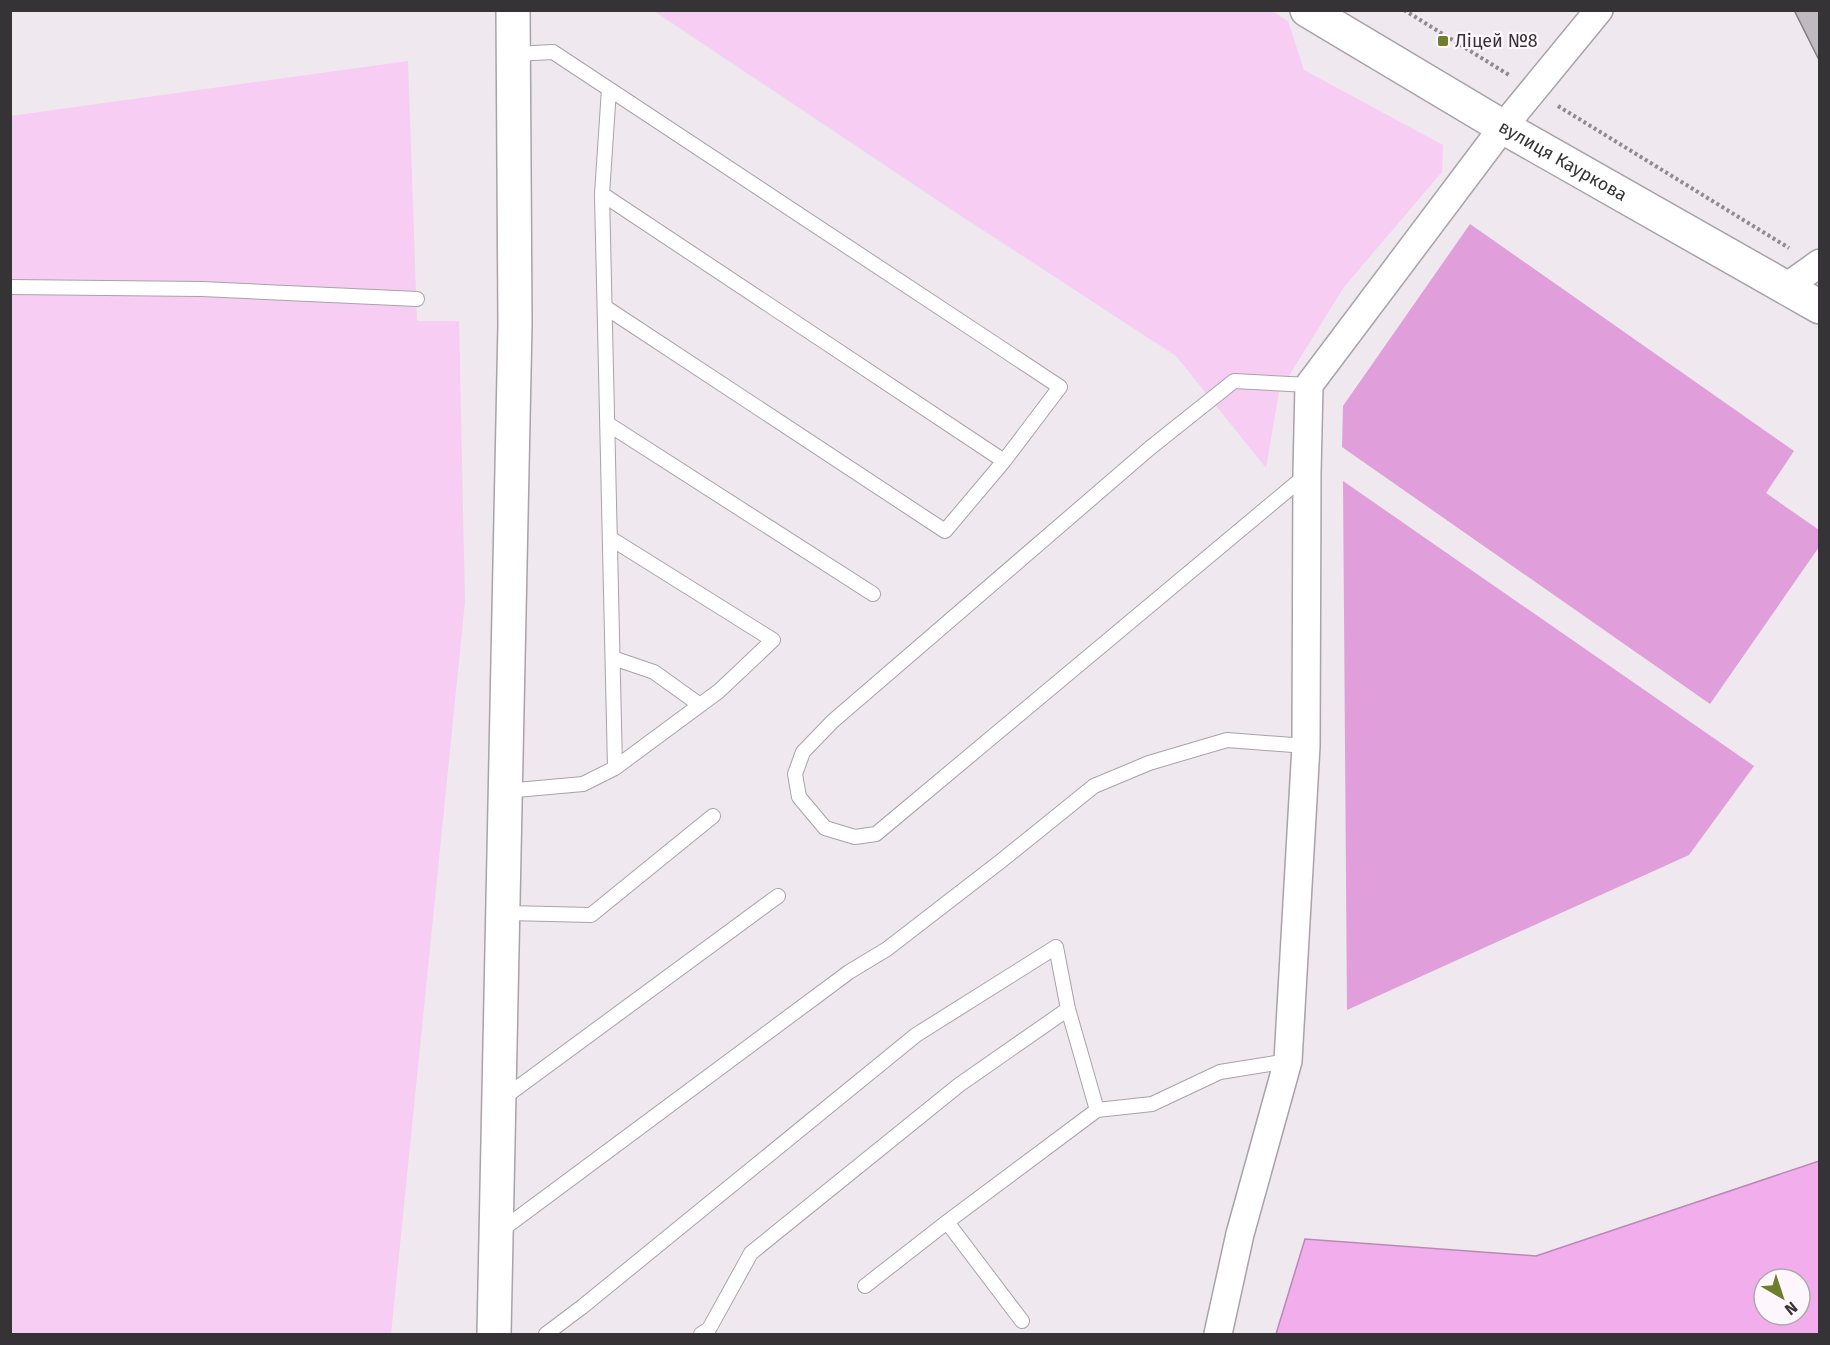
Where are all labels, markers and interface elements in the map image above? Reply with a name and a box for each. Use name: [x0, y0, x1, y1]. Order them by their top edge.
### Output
place label: Ліцей №8: [1455, 30, 1538, 52]
marker: Ліцей №8: [1436, 34, 1450, 48]
street label: вулиця Кауркова: [1495, 116, 1631, 206]
north arrow: [1752, 1267, 1812, 1327]
text: N: [1781, 1298, 1801, 1319]

